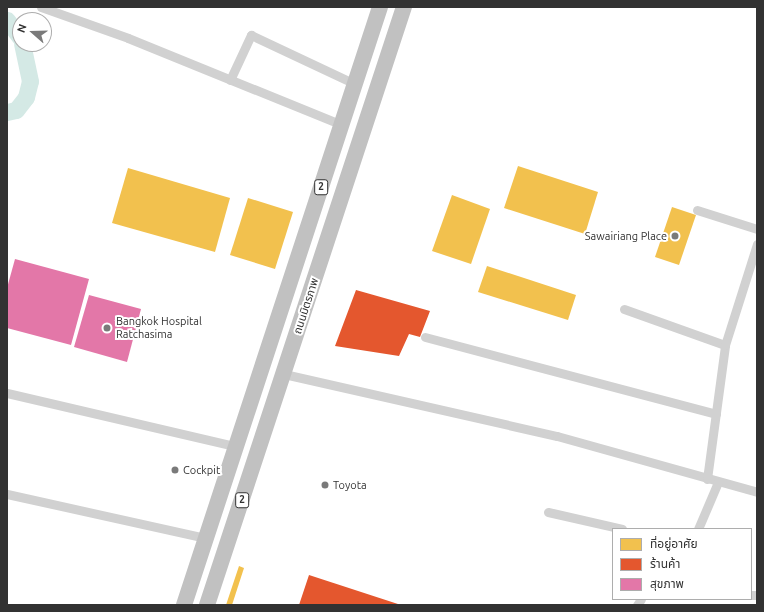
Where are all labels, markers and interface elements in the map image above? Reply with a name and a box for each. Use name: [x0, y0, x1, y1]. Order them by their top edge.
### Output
north arrow: [12, 12, 52, 52]
text: N: [15, 22, 29, 34]
road number: 2: [314, 179, 328, 195]
place label: Sawairiang Place: [585, 229, 667, 243]
marker: Sawairiang Place: [670, 231, 680, 241]
street label: ถนนมิตรภาพ: [291, 276, 321, 336]
place label: Bangkok Hospital Ratchasima: [116, 315, 202, 341]
marker: Bangkok Hospital Ratchasima: [101, 322, 113, 334]
place label: Cockpit: [183, 463, 220, 477]
marker: Cockpit: [170, 465, 180, 475]
place label: Toyota: [333, 478, 367, 492]
marker: Toyota: [320, 480, 330, 490]
road number: 2: [235, 492, 249, 508]
legend: [612, 528, 752, 600]
text: ที่อยู่อาศัย: [650, 537, 698, 550]
text: ร้านค้า: [650, 557, 680, 570]
text: สุขภาพ: [650, 577, 684, 590]

